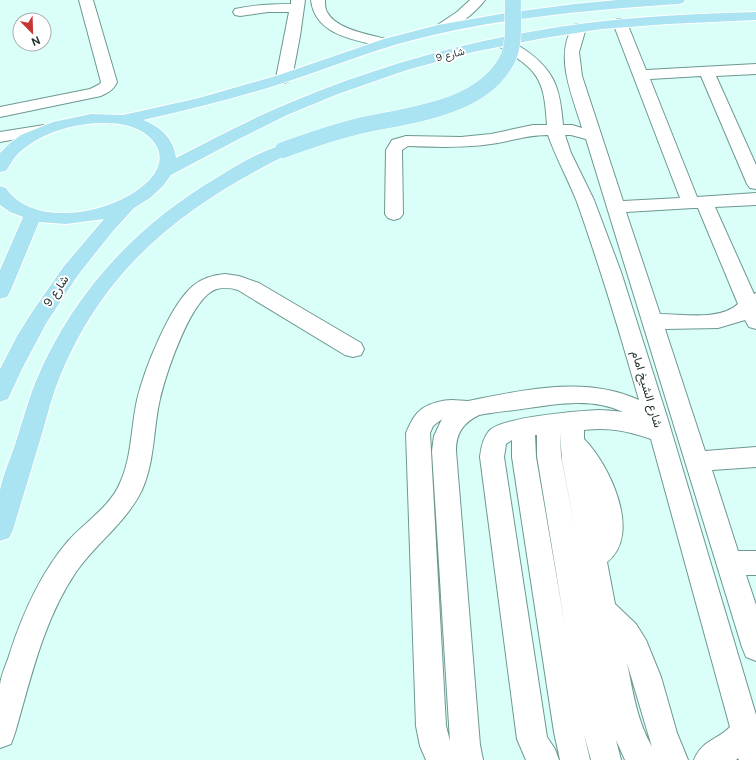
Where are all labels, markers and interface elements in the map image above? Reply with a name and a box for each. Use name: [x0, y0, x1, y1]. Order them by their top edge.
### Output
north arrow: [12, 12, 52, 52]
text: N: [29, 33, 42, 49]
street label: شارع 9: [434, 45, 466, 64]
street label: شارع 9: [40, 272, 73, 310]
street label: شارع الشيخ امام: [627, 349, 666, 430]

